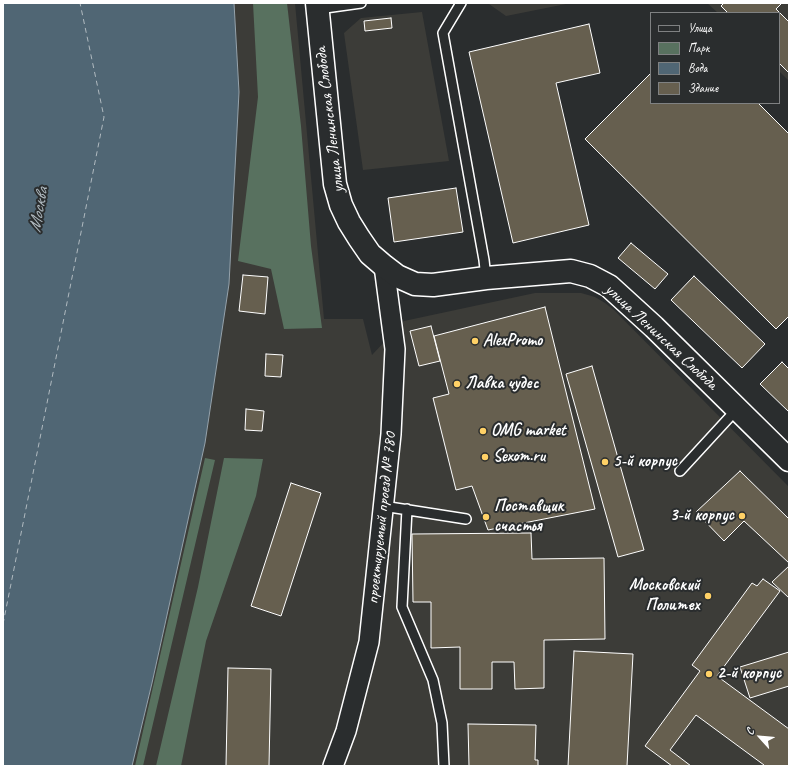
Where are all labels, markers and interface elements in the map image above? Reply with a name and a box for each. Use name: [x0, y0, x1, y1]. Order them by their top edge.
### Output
legend: [650, 12, 780, 104]
text: Улица: [688, 20, 712, 36]
text: Парк: [688, 40, 709, 56]
street label: улица Ленинская Слобода: [311, 46, 349, 194]
text: Вода: [688, 60, 707, 76]
text: Здание: [688, 80, 718, 96]
water label: Москва: [24, 186, 54, 234]
street label: улица Ленинская Слобода: [600, 280, 722, 394]
place label: AlexPromo: [483, 331, 542, 351]
marker: AlexPromo: [470, 336, 480, 346]
place label: Лавка чудес: [465, 374, 539, 394]
marker: Лавка чудес: [452, 379, 462, 389]
place label: OMG market: [491, 421, 566, 441]
marker: OMG market: [478, 426, 488, 436]
street label: проектируемый проезд № 780: [363, 431, 401, 605]
place label: Sexom.ru: [493, 447, 545, 467]
marker: Sexom.ru: [480, 452, 490, 462]
place label: 5-й корпус: [613, 452, 677, 472]
marker: 5-й корпус: [600, 457, 610, 467]
place label: Поставщик счастья: [494, 497, 563, 537]
place label: 3-й корпус: [670, 506, 734, 526]
marker: 3-й корпус: [737, 511, 747, 521]
marker: Поставщик счастья: [481, 512, 491, 522]
place label: Московский Политех: [629, 576, 700, 616]
marker: Московский Политех: [703, 591, 713, 601]
place label: 2-й корпус: [717, 664, 781, 684]
marker: 2-й корпус: [704, 669, 714, 679]
north arrow: [740, 717, 780, 757]
text: С: [742, 726, 757, 737]

